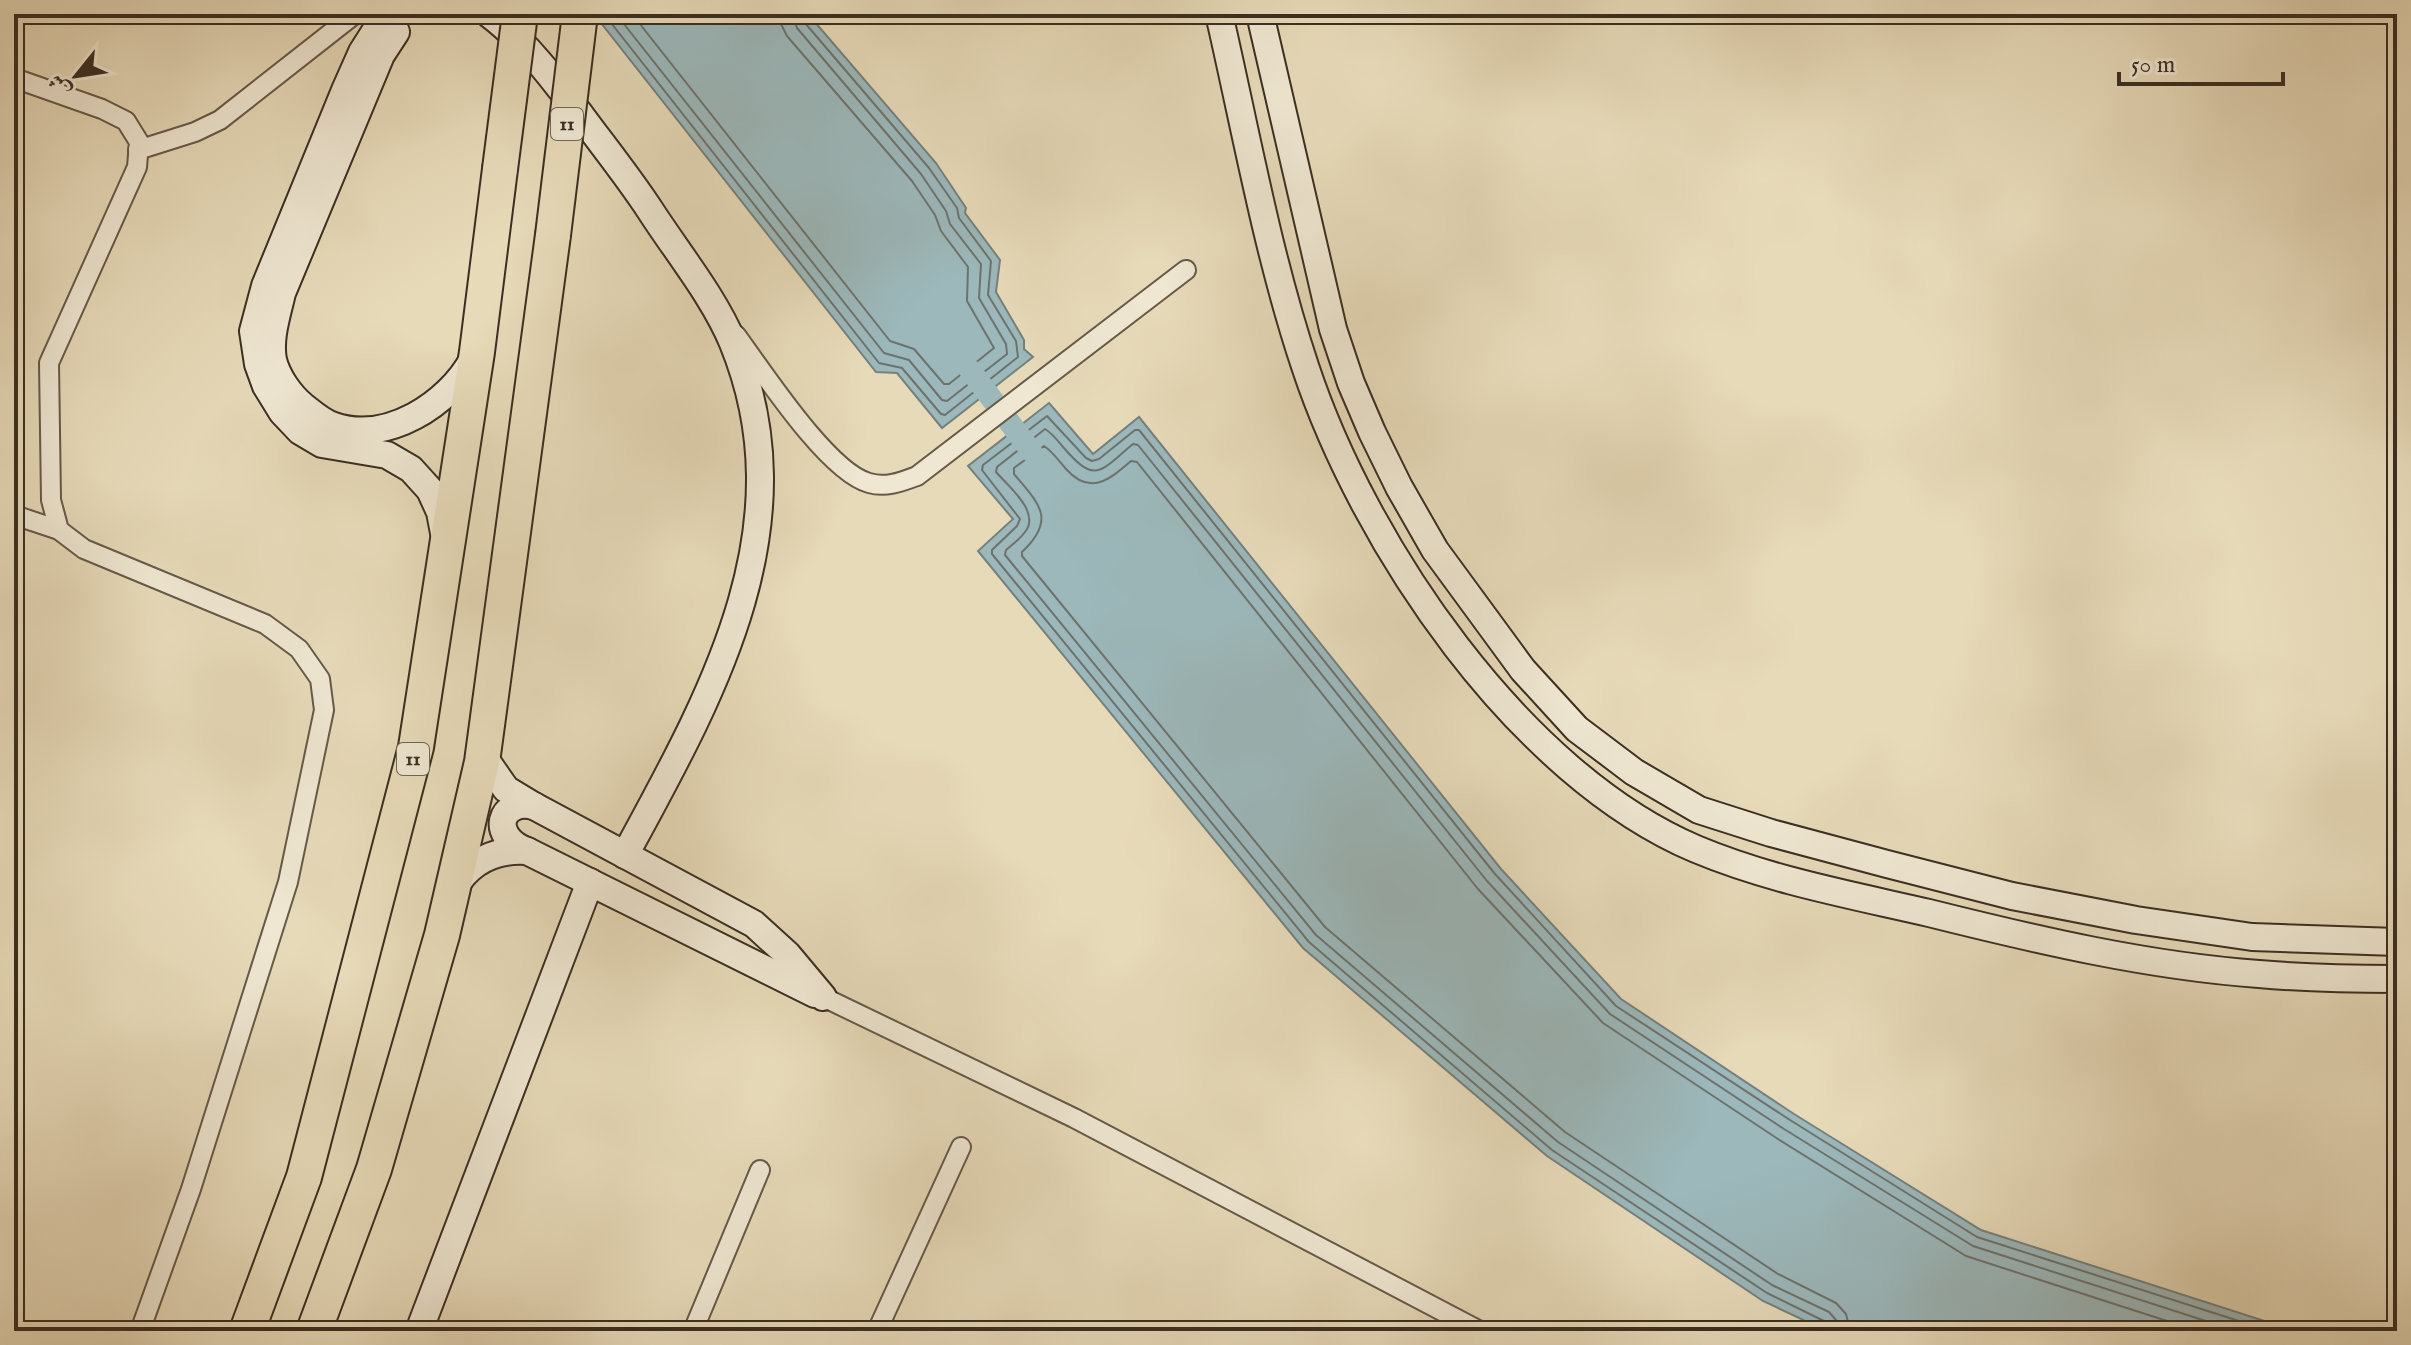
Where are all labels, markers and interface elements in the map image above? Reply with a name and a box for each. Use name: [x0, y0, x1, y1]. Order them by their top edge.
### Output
north arrow: [36, 36, 116, 116]
scale bar: [2119, 36, 2283, 86]
text: 50 m: [2131, 50, 2175, 81]
text: ش: [43, 69, 78, 101]
road number: 11: [551, 108, 583, 140]
road number: 11: [397, 743, 429, 775]

